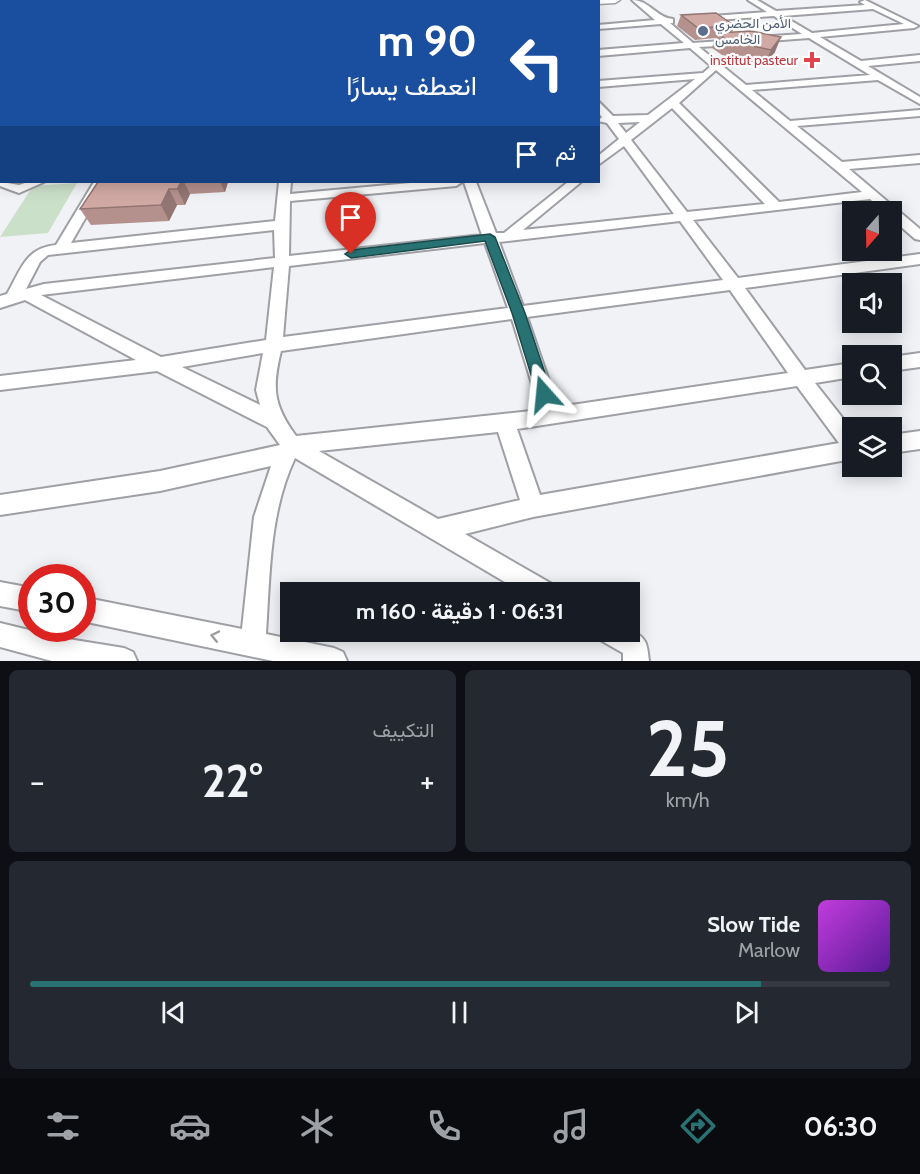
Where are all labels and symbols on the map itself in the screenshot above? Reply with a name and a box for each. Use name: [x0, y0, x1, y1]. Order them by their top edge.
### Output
place label: الأمن الحضري الخامس: [715, 14, 791, 48]
marker: الأمن الحضري الخامس: [696, 24, 710, 38]
place label: institut pasteur: [710, 51, 799, 69]
marker: institut pasteur: [803, 51, 821, 69]
pin: [325, 192, 376, 254]
north arrow: [842, 201, 902, 261]
position arrow: [512, 362, 576, 426]
speed limit sign: 30: [18, 564, 96, 642]
one-way arrow: [210, 630, 220, 643]

